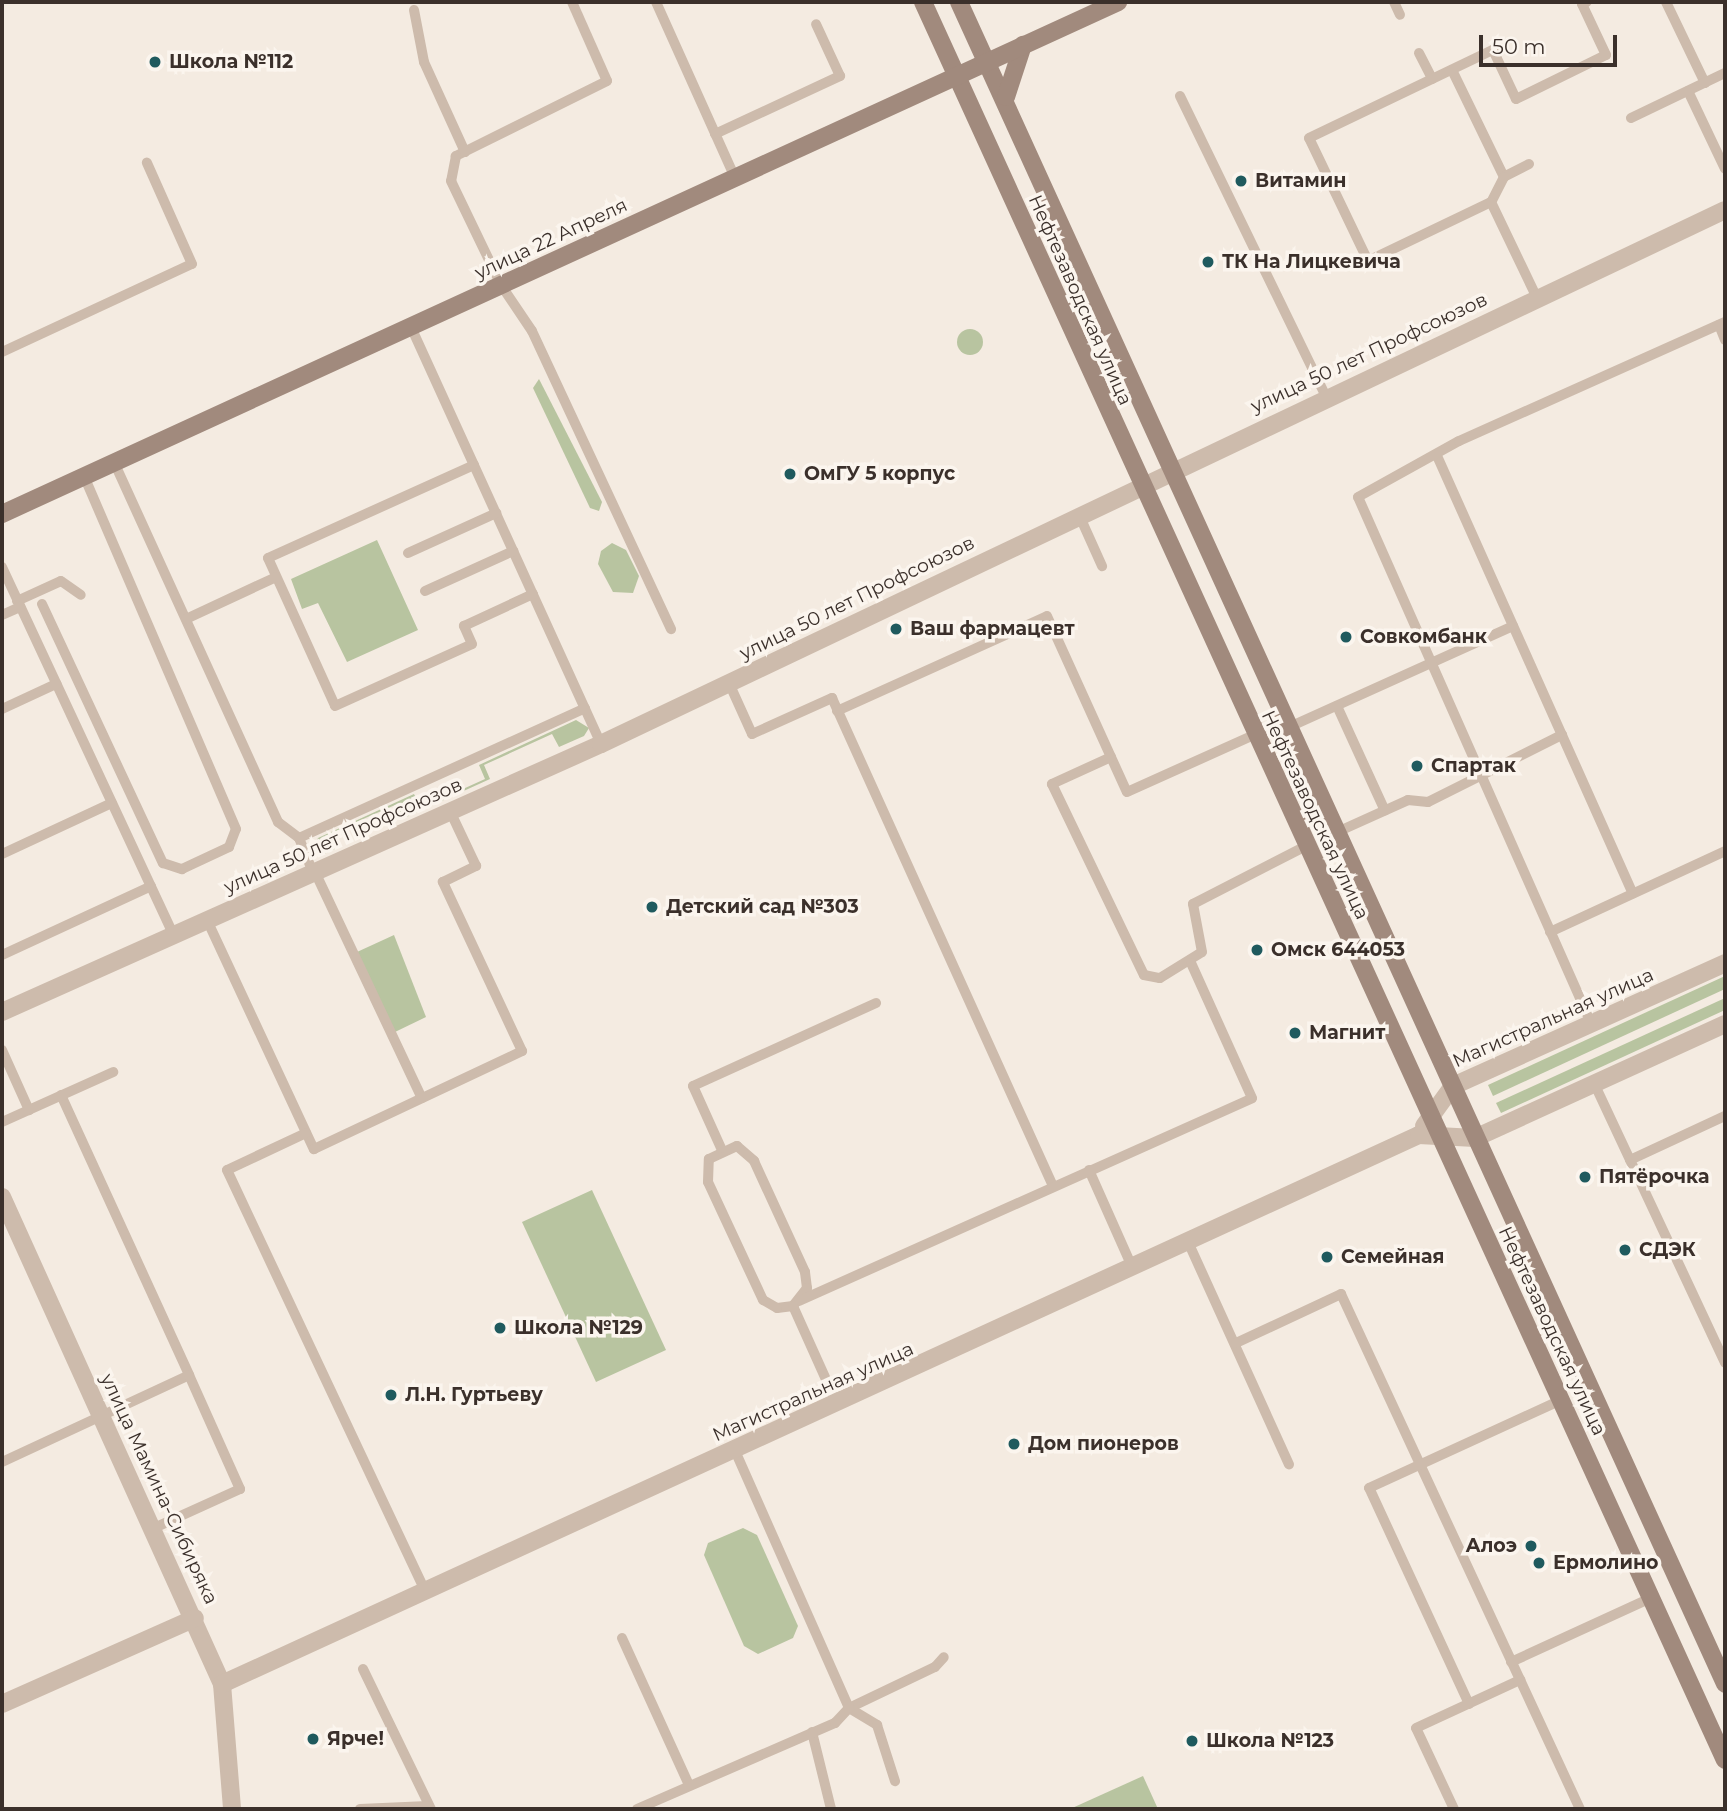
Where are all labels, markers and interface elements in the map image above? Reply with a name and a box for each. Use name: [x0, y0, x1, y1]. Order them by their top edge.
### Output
scale bar: [1482, 21, 1620, 65]
text: 50 m: [1492, 34, 1546, 59]
place label: Школа №112: [169, 51, 293, 73]
marker: Школа №112: [147, 54, 163, 70]
place label: Витамин: [1255, 170, 1346, 192]
marker: Витамин: [1233, 173, 1249, 189]
street label: Нефтезаводская улица: [1023, 191, 1137, 409]
street label: улица 22 Апреля: [471, 194, 631, 284]
place label: ТК На Лицкевича: [1222, 251, 1401, 273]
marker: ТК На Лицкевича: [1200, 254, 1216, 270]
street label: улица 50 лет Профсоюзов: [1247, 288, 1491, 418]
place label: ОмГУ 5 корпус: [804, 463, 955, 485]
marker: ОмГУ 5 корпус: [782, 466, 798, 482]
street label: улица 50 лет Профсоюзов: [736, 531, 978, 665]
place label: Ваш фармацевт: [910, 618, 1075, 640]
marker: Ваш фармацевт: [888, 621, 904, 637]
place label: Совкомбанк: [1360, 626, 1487, 648]
marker: Совкомбанк: [1338, 629, 1354, 645]
street label: Нефтезаводская улица: [1257, 707, 1373, 923]
place label: Спартак: [1431, 755, 1516, 777]
marker: Спартак: [1409, 758, 1425, 774]
street label: улица 50 лет Профсоюзов: [220, 773, 466, 899]
place label: Детский сад №303: [666, 896, 859, 918]
marker: Детский сад №303: [644, 899, 660, 915]
place label: Омск 644053: [1271, 939, 1405, 961]
marker: Омск 644053: [1249, 942, 1265, 958]
street label: Магистральная улица: [1449, 963, 1657, 1073]
place label: Магнит: [1309, 1022, 1385, 1044]
marker: Магнит: [1287, 1025, 1303, 1041]
place label: Пятёрочка: [1599, 1166, 1709, 1188]
marker: Пятёрочка: [1577, 1169, 1593, 1185]
street label: Нефтезаводская улица: [1494, 1223, 1610, 1439]
place label: СДЭК: [1639, 1239, 1696, 1261]
marker: СДЭК: [1617, 1242, 1633, 1258]
place label: Семейная: [1341, 1246, 1444, 1268]
marker: Семейная: [1319, 1249, 1335, 1265]
place label: Школа №129: [514, 1317, 643, 1339]
marker: Школа №129: [492, 1320, 508, 1336]
street label: Магистральная улица: [709, 1337, 917, 1447]
street label: улица Мамина-Сибиряка: [96, 1370, 222, 1608]
place label: Л.Н. Гуртьеву: [405, 1384, 543, 1406]
marker: Л.Н. Гуртьеву: [383, 1387, 399, 1403]
place label: Дом пионеров: [1028, 1433, 1179, 1455]
marker: Дом пионеров: [1006, 1436, 1022, 1452]
place label: Алоэ: [1465, 1535, 1517, 1557]
marker: Алоэ: [1523, 1538, 1539, 1554]
place label: Ермолино: [1553, 1552, 1658, 1574]
marker: Ермолино: [1531, 1555, 1547, 1571]
place label: Ярче!: [327, 1728, 384, 1750]
place label: Школа №123: [1206, 1730, 1334, 1752]
marker: Ярче!: [305, 1731, 321, 1747]
marker: Школа №123: [1184, 1733, 1200, 1749]

